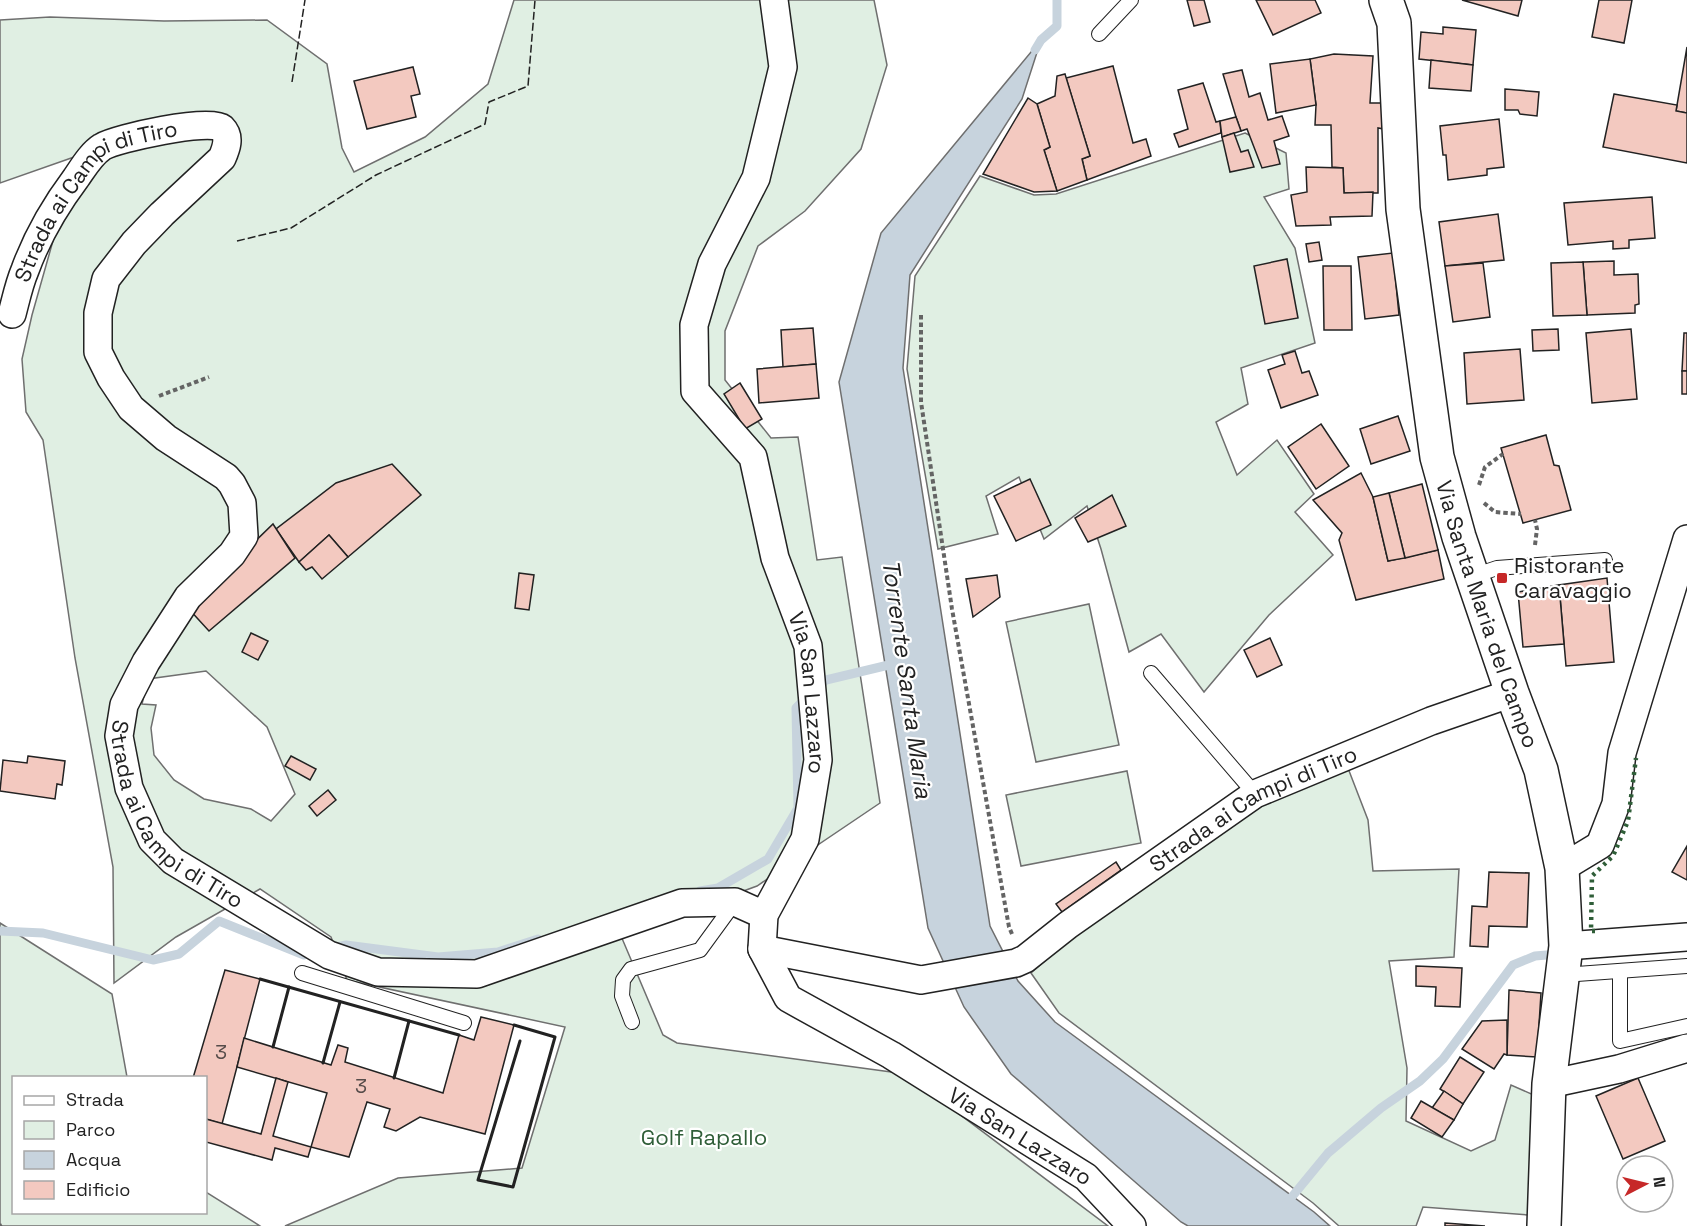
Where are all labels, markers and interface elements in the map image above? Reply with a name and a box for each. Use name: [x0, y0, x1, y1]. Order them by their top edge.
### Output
street label: Strada ai Campi di Tiro: [8, 114, 179, 286]
street label: Via Santa Maria del Campo: [1430, 477, 1545, 752]
place label: Ristorante Caravaggio: [1514, 551, 1632, 604]
water label: Torrente Santa Maria: [875, 558, 940, 801]
marker: Ristorante Caravaggio: [1495, 571, 1509, 585]
street label: Via San Lazzaro: [782, 608, 832, 777]
street label: Strada ai Campi di Tiro: [105, 718, 249, 914]
street label: Strada ai Campi di Tiro: [1144, 739, 1361, 878]
house number: 3: [215, 1039, 227, 1065]
house number: 3: [355, 1073, 367, 1099]
legend: [12, 1076, 207, 1214]
street label: Via San Lazzaro: [943, 1081, 1097, 1191]
text: Strada: [66, 1088, 124, 1111]
text: Parco: [66, 1118, 115, 1141]
park label: Golf Rapallo: [641, 1123, 767, 1151]
text: Acqua: [66, 1148, 121, 1171]
north arrow: [1615, 1154, 1675, 1214]
text: N: [1648, 1176, 1670, 1189]
text: Edificio: [66, 1178, 130, 1201]

